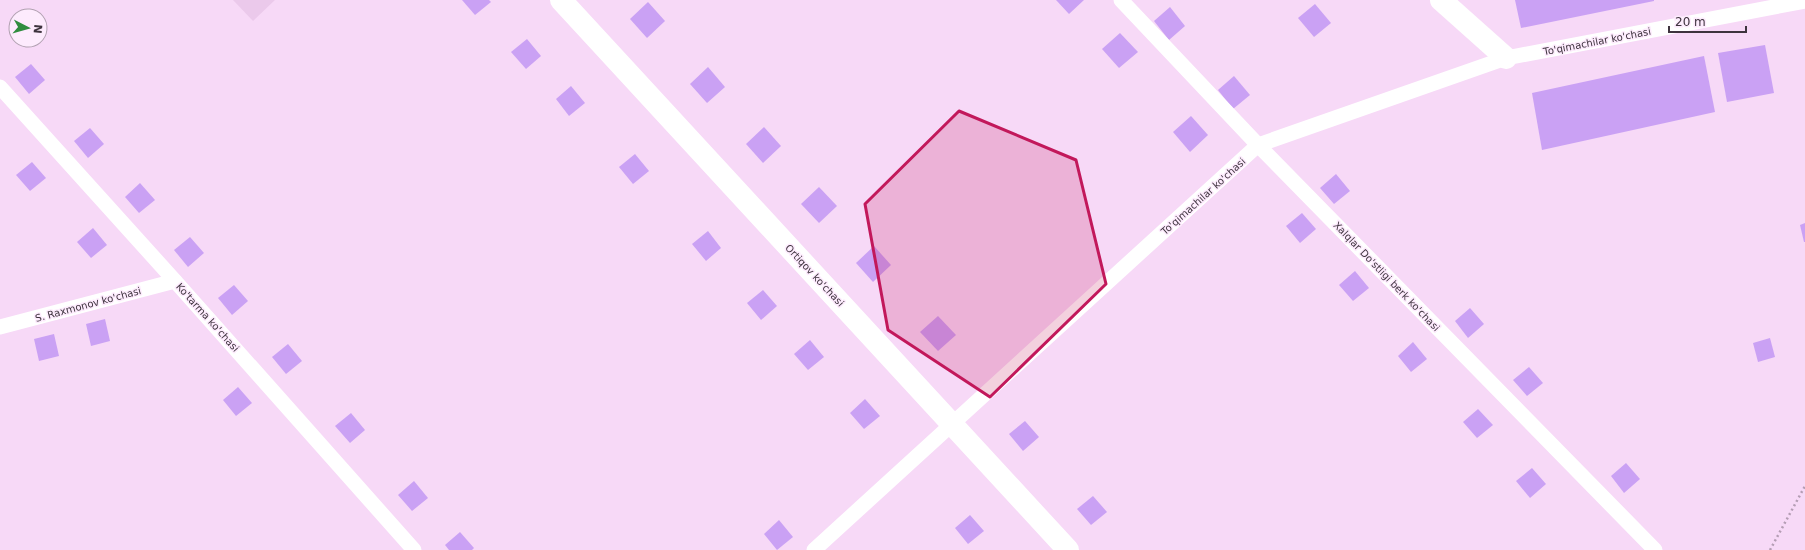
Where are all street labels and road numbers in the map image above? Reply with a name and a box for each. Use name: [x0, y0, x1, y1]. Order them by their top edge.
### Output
street label: To'qimachilar ko'chasi: [1541, 26, 1652, 58]
street label: To'qimachilar ko'chasi: [1158, 156, 1248, 238]
street label: Xalqlar Do'stligi berk ko'chasi: [1331, 219, 1442, 333]
street label: Ortiqov ko'chasi: [783, 242, 846, 309]
street label: Ko'tarma ko'chasi: [174, 281, 241, 354]
street label: S. Raxmonov ko'chasi: [34, 285, 142, 324]

